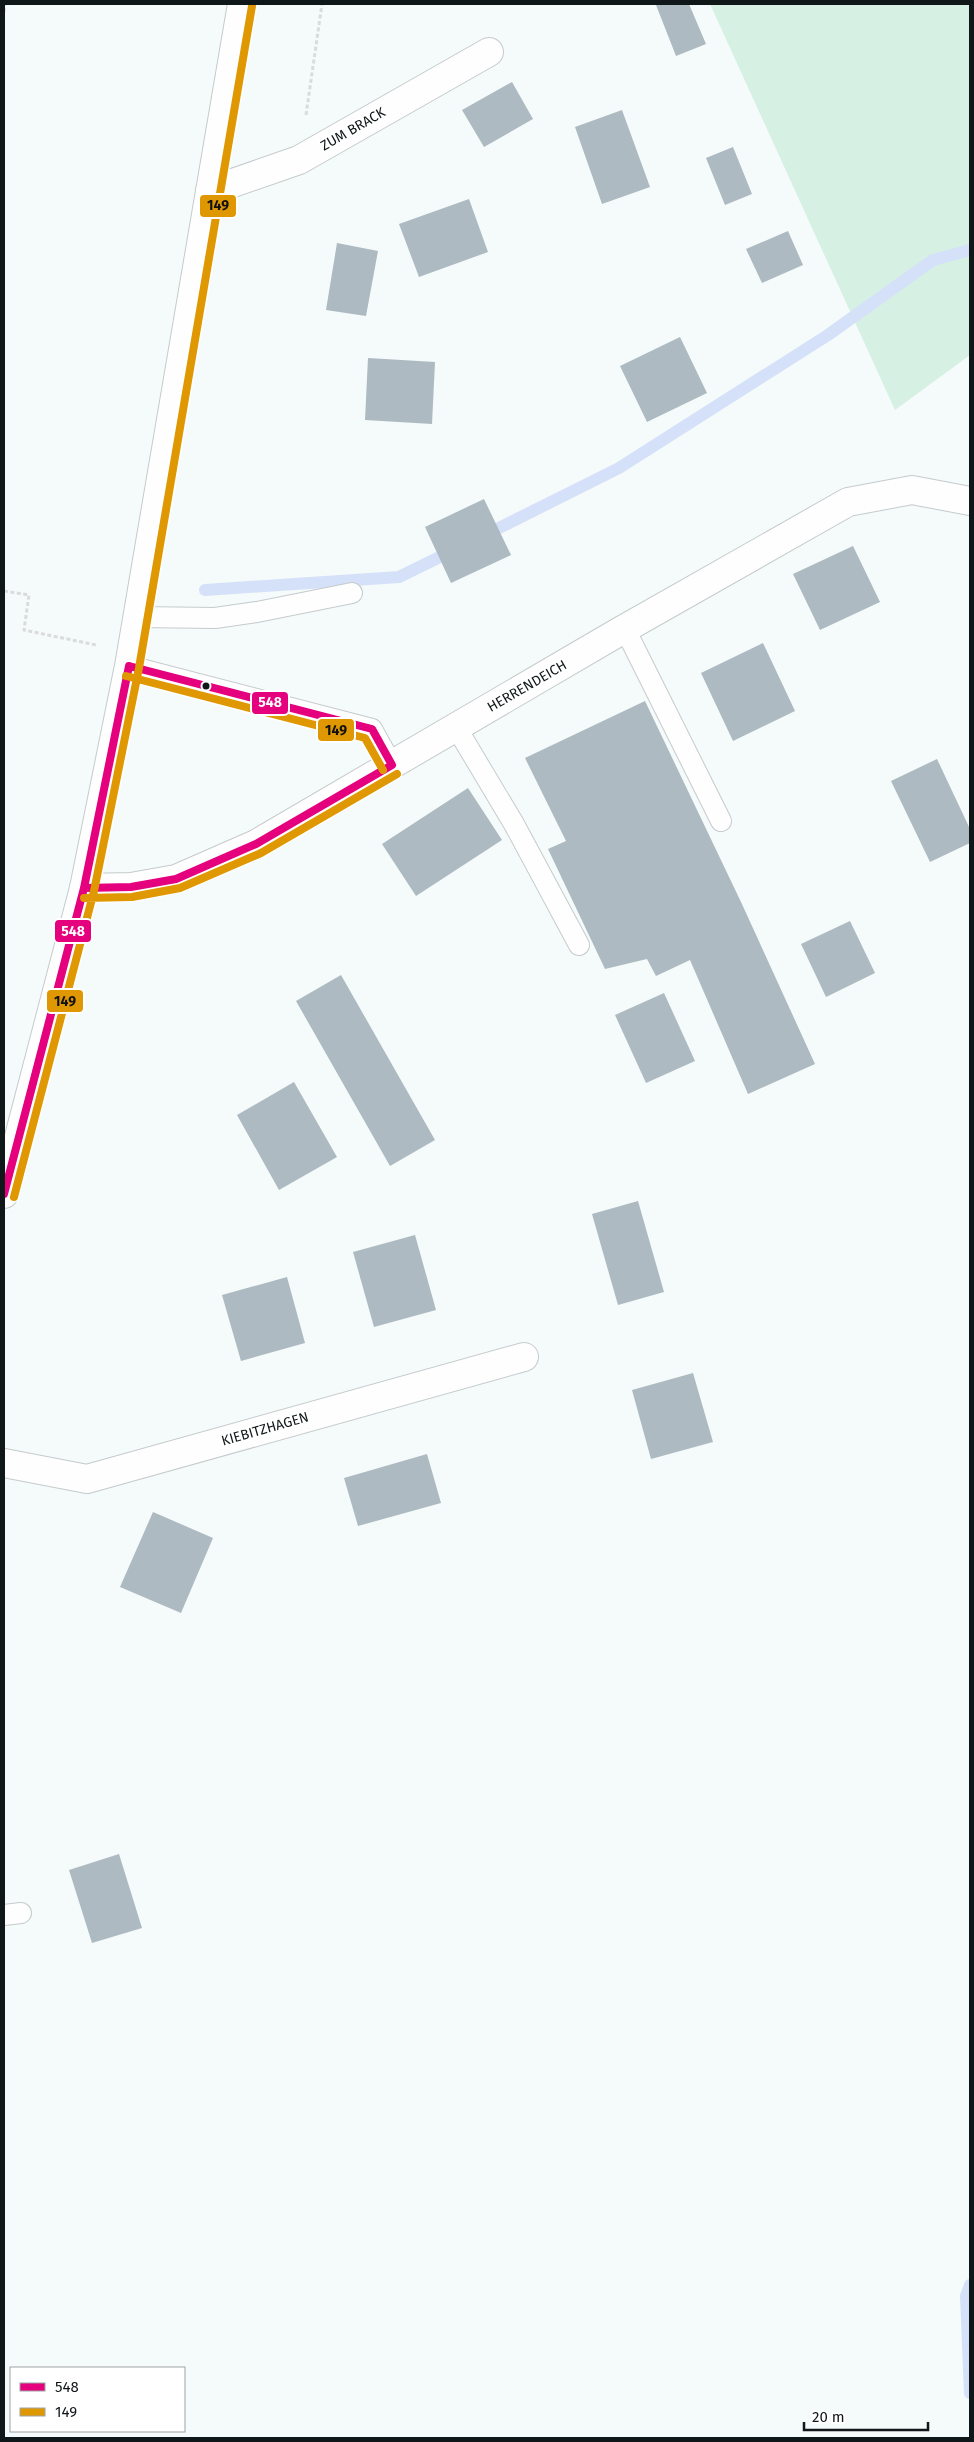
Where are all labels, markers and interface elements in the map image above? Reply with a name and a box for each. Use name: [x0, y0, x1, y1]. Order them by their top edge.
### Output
street label: ZUM BRACK: [318, 103, 389, 154]
line badge: 149: [199, 194, 237, 218]
text: 149: [207, 197, 229, 214]
street label: HERRENDEICH: [484, 656, 570, 716]
unlabelled marker: [201, 681, 211, 691]
line badge: 548: [251, 691, 289, 715]
text: 548: [258, 694, 282, 711]
line badge: 149: [317, 718, 355, 742]
text: 149: [325, 722, 347, 739]
line badge: 548: [54, 919, 92, 943]
text: 548: [61, 923, 85, 940]
line badge: 149: [46, 989, 84, 1013]
text: 149: [54, 993, 76, 1010]
street label: KIEBITZHAGEN: [219, 1408, 311, 1450]
legend: [10, 2367, 185, 2432]
text: 548: [55, 2378, 79, 2396]
scale bar: [804, 2400, 928, 2432]
text: 149: [55, 2403, 77, 2421]
text: 20 m: [812, 2408, 845, 2426]

